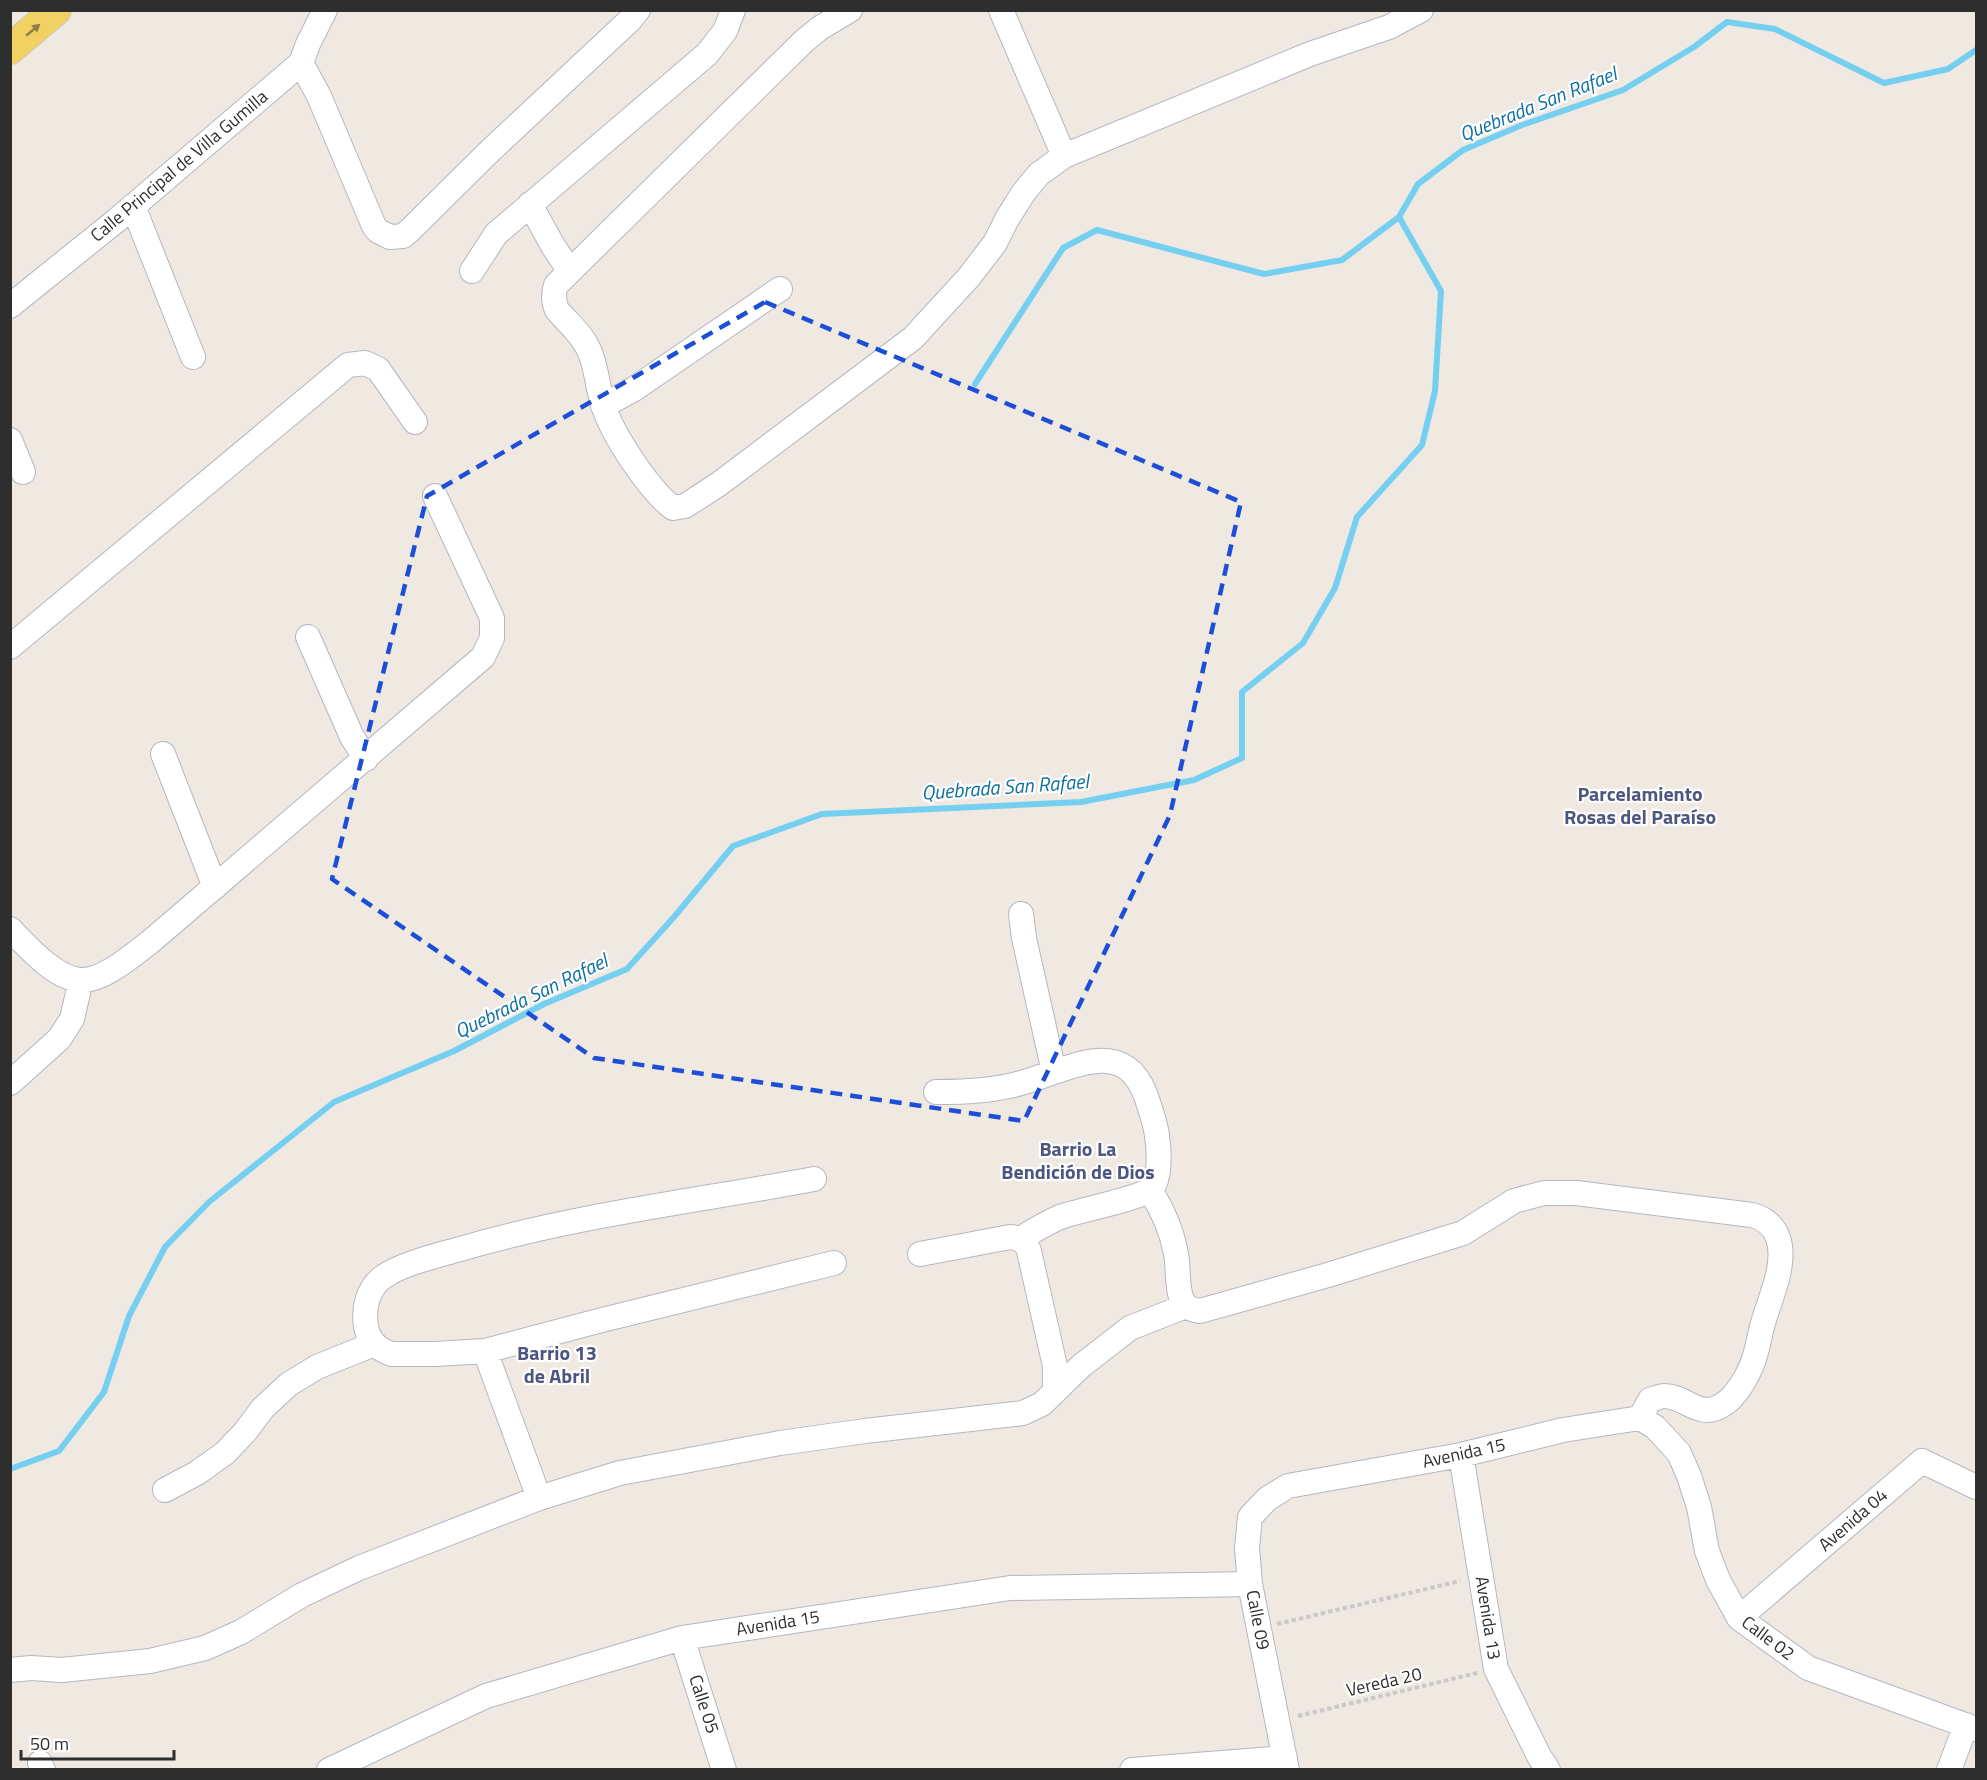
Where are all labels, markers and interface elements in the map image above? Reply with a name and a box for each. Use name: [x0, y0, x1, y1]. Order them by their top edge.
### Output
one-way arrow: [25, 24, 40, 37]
water label: Quebrada San Rafael: [1454, 57, 1624, 149]
street label: Calle Principal de Villa Gumilla: [84, 83, 273, 248]
water label: Quebrada San Rafael: [920, 765, 1092, 808]
district label: Parcelamiento Rosas del Paraíso: [1564, 778, 1716, 832]
water label: Quebrada San Rafael: [449, 944, 615, 1046]
district label: Barrio La Bendición de Dios: [1001, 1133, 1155, 1187]
district label: Barrio 13 de Abril: [517, 1337, 597, 1391]
street label: Avenida 15: [1420, 1431, 1508, 1474]
street label: Avenida 04: [1812, 1482, 1893, 1557]
street label: Avenida 13: [1469, 1574, 1508, 1662]
street label: Calle 09: [1239, 1588, 1277, 1652]
street label: Avenida 15: [734, 1603, 822, 1642]
street label: Calle 02: [1736, 1609, 1801, 1667]
street label: Vereda 20: [1343, 1660, 1424, 1703]
street label: Calle 05: [682, 1671, 727, 1737]
scale bar: [21, 1723, 174, 1761]
text: 50 m: [30, 1730, 69, 1757]

